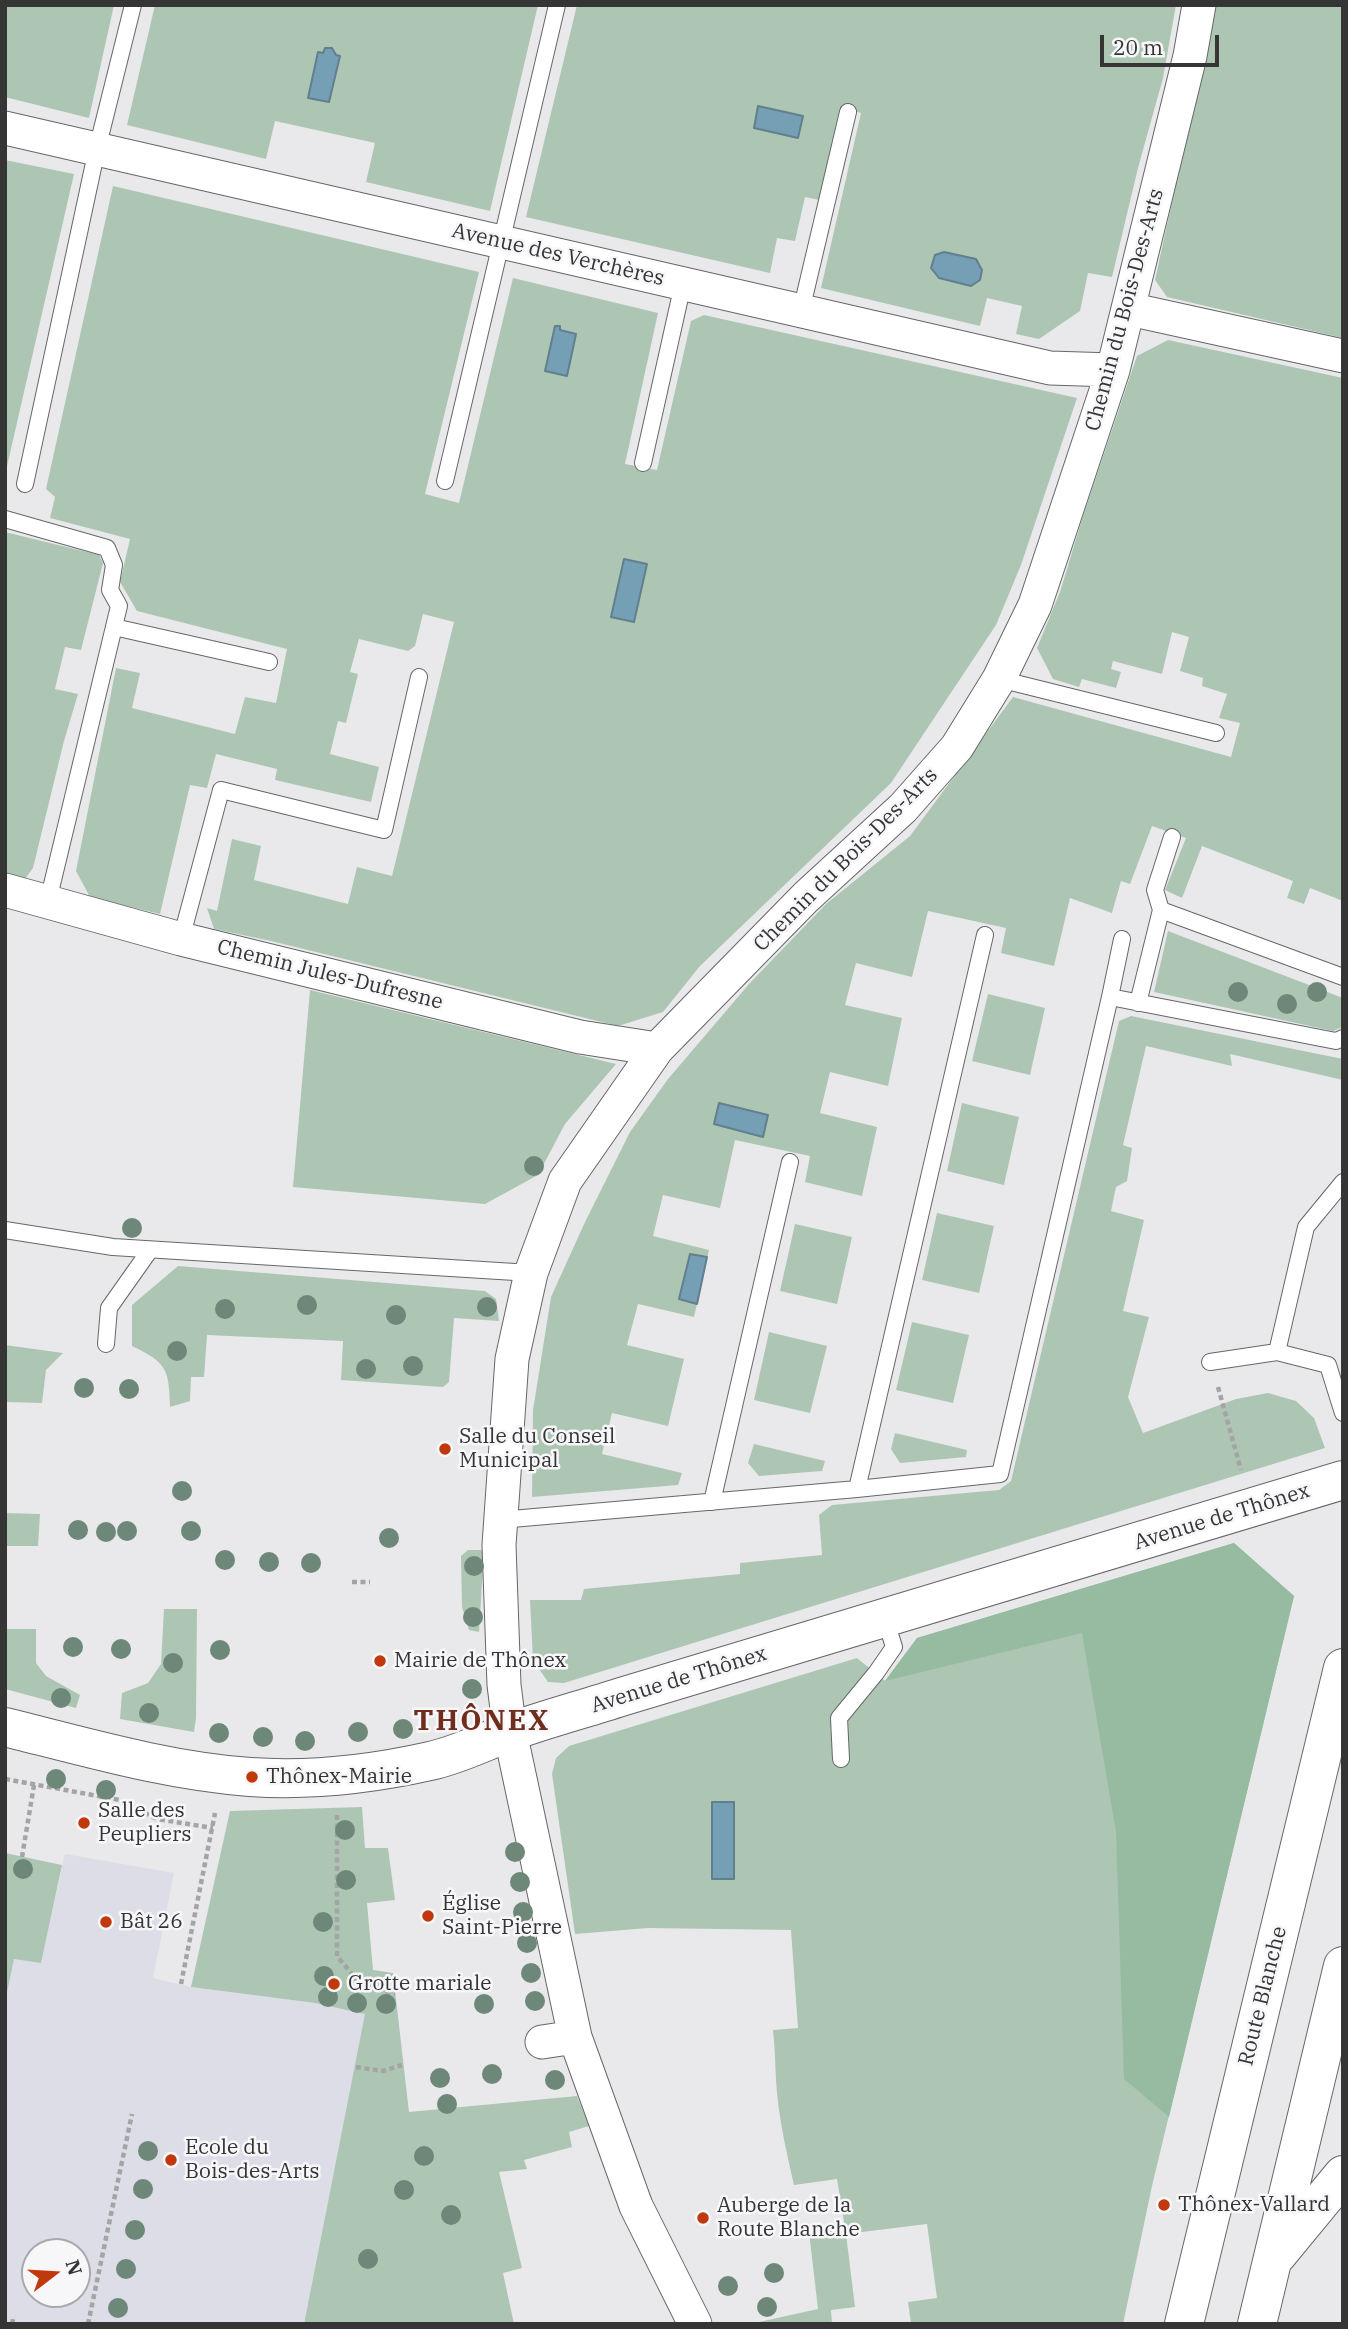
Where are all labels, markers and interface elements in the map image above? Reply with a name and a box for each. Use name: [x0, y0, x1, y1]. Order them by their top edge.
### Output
scale bar: [1103, 21, 1222, 65]
text: 20 m: [1113, 33, 1163, 61]
street label: Chemin du Bois-Des-Arts: [1081, 186, 1169, 434]
street label: Avenue des Verchères: [449, 218, 667, 292]
street label: Chemin du Bois-Des-Arts: [749, 763, 943, 957]
street label: Chemin Jules-Dufresne: [215, 935, 445, 1015]
place label: Salle du Conseil Municipal: [459, 1424, 615, 1474]
marker: Salle du Conseil Municipal: [437, 1441, 453, 1457]
street label: Avenue de Thônex: [1131, 1478, 1313, 1556]
street label: Avenue de Thônex: [588, 1641, 770, 1719]
place label: Mairie de Thônex: [394, 1648, 566, 1674]
marker: Mairie de Thônex: [372, 1653, 388, 1669]
district label: THÔNEX: [414, 1705, 550, 1739]
place label: Thônex-Mairie: [266, 1764, 412, 1790]
marker: Thônex-Mairie: [244, 1769, 260, 1785]
place label: Salle des Peupliers: [98, 1798, 192, 1848]
marker: Salle des Peupliers: [76, 1815, 92, 1831]
place label: Église Saint-Pierre: [442, 1891, 562, 1941]
marker: Église Saint-Pierre: [420, 1908, 436, 1924]
place label: Bât 26: [120, 1909, 183, 1935]
marker: Bât 26: [98, 1914, 114, 1930]
street label: Route Blanche: [1234, 1924, 1292, 2068]
place label: Grotte mariale: [348, 1971, 491, 1997]
marker: Grotte mariale: [326, 1976, 342, 1992]
place label: Ecole du Bois-des-Arts: [185, 2135, 320, 2185]
marker: Ecole du Bois-des-Arts: [163, 2152, 179, 2168]
place label: Thônex-Vallard: [1178, 2192, 1330, 2218]
place label: Auberge de la Route Blanche: [717, 2193, 860, 2243]
marker: Thônex-Vallard: [1156, 2197, 1172, 2213]
marker: Auberge de la Route Blanche: [695, 2210, 711, 2226]
north arrow: [21, 2238, 91, 2308]
text: N: [60, 2257, 88, 2278]

